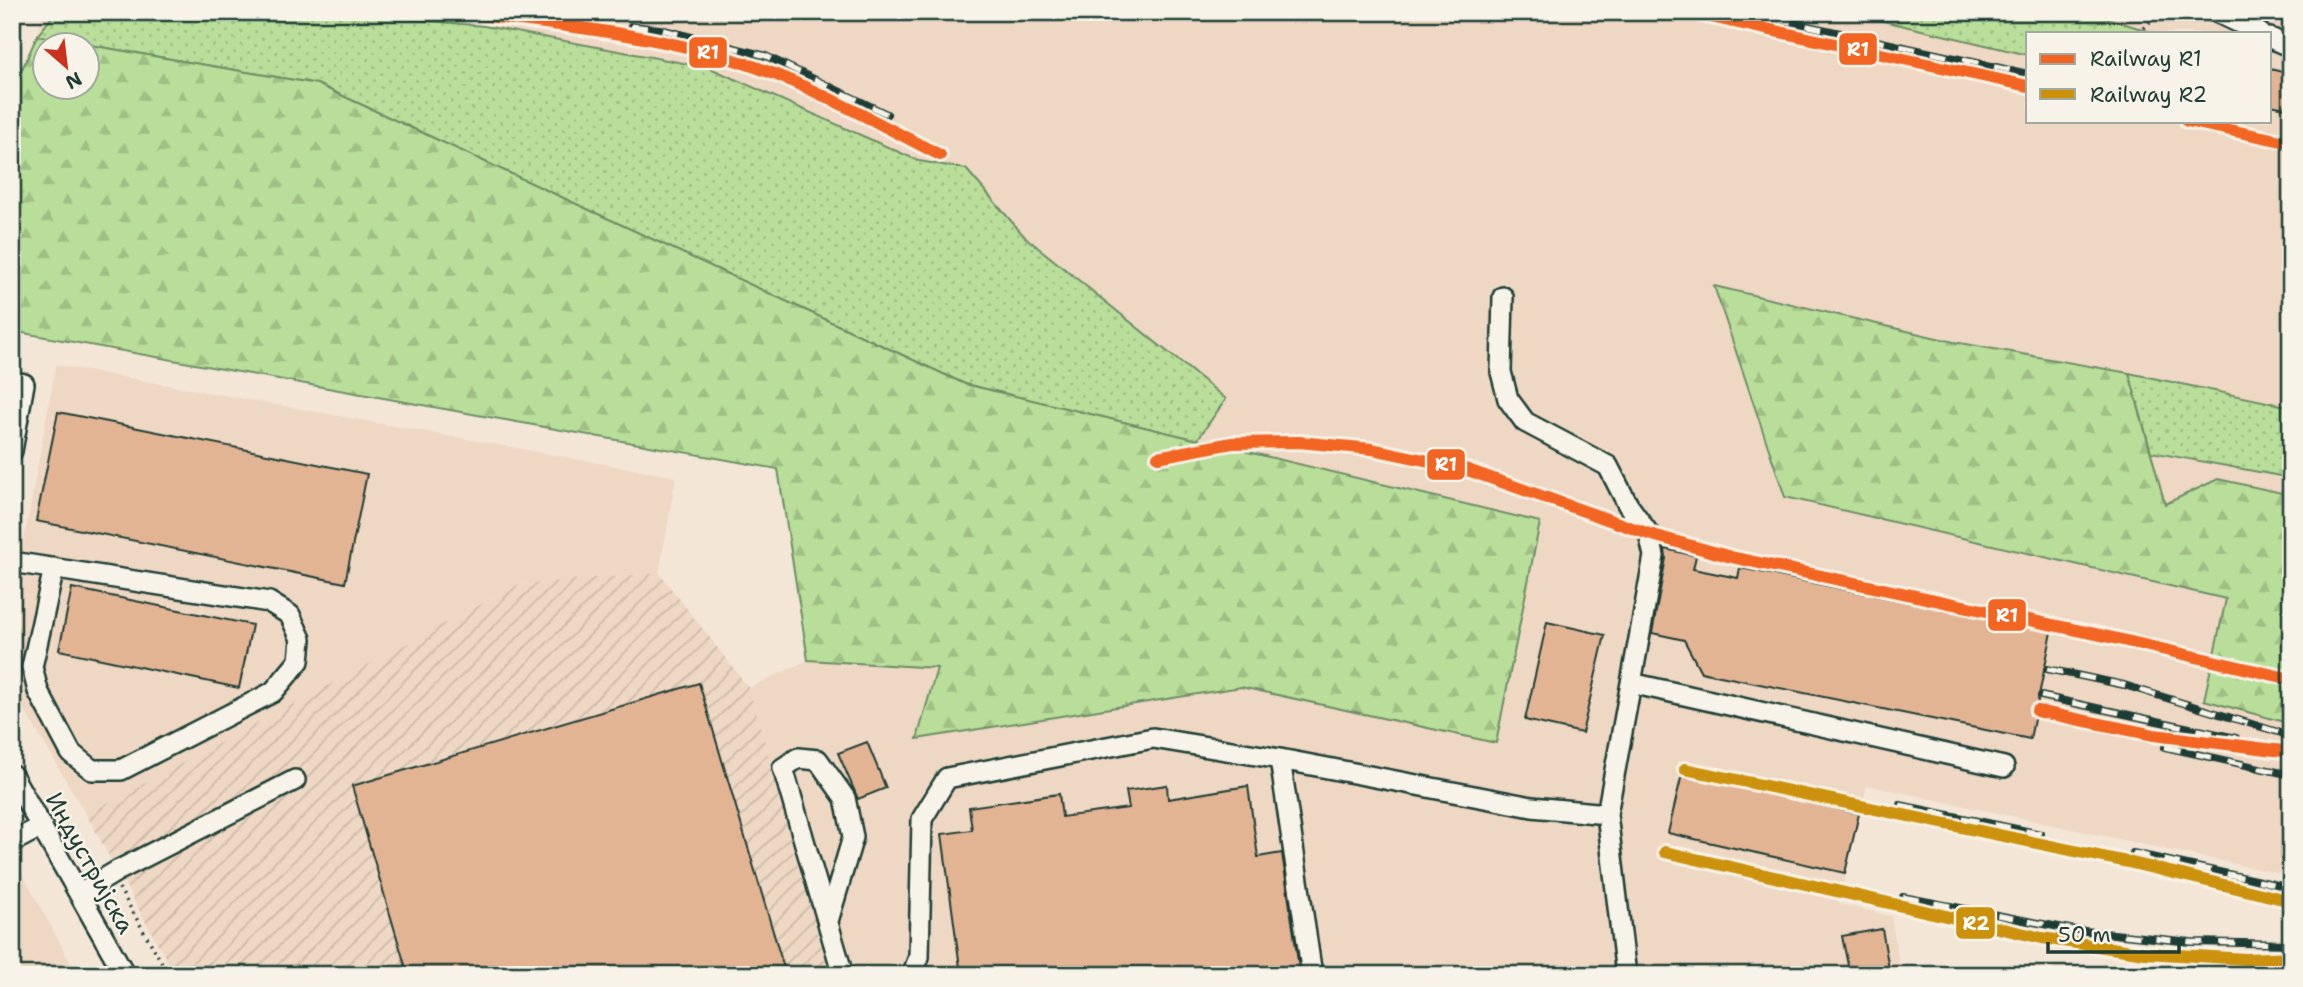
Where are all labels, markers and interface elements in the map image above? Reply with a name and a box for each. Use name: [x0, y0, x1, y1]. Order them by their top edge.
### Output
north arrow: [32, 32, 102, 102]
line badge: R1: [1838, 32, 1878, 66]
legend: [2026, 32, 2272, 122]
line badge: R1: [688, 36, 728, 69]
text: R1: [1847, 37, 1869, 62]
text: R1: [697, 40, 719, 65]
text: Railway R1: [2090, 45, 2202, 73]
text: N: [61, 66, 86, 95]
text: Railway R2: [2090, 81, 2207, 109]
line badge: R1: [1426, 448, 1466, 481]
text: R1: [1435, 452, 1457, 477]
line badge: R1: [1987, 598, 2027, 632]
text: R1: [1996, 603, 2018, 628]
street label: Индустријска: [38, 787, 142, 940]
line badge: R2: [1955, 906, 1996, 940]
scale bar: [2048, 910, 2179, 954]
text: R2: [1962, 911, 1990, 936]
text: 50 m: [2058, 921, 2111, 949]

